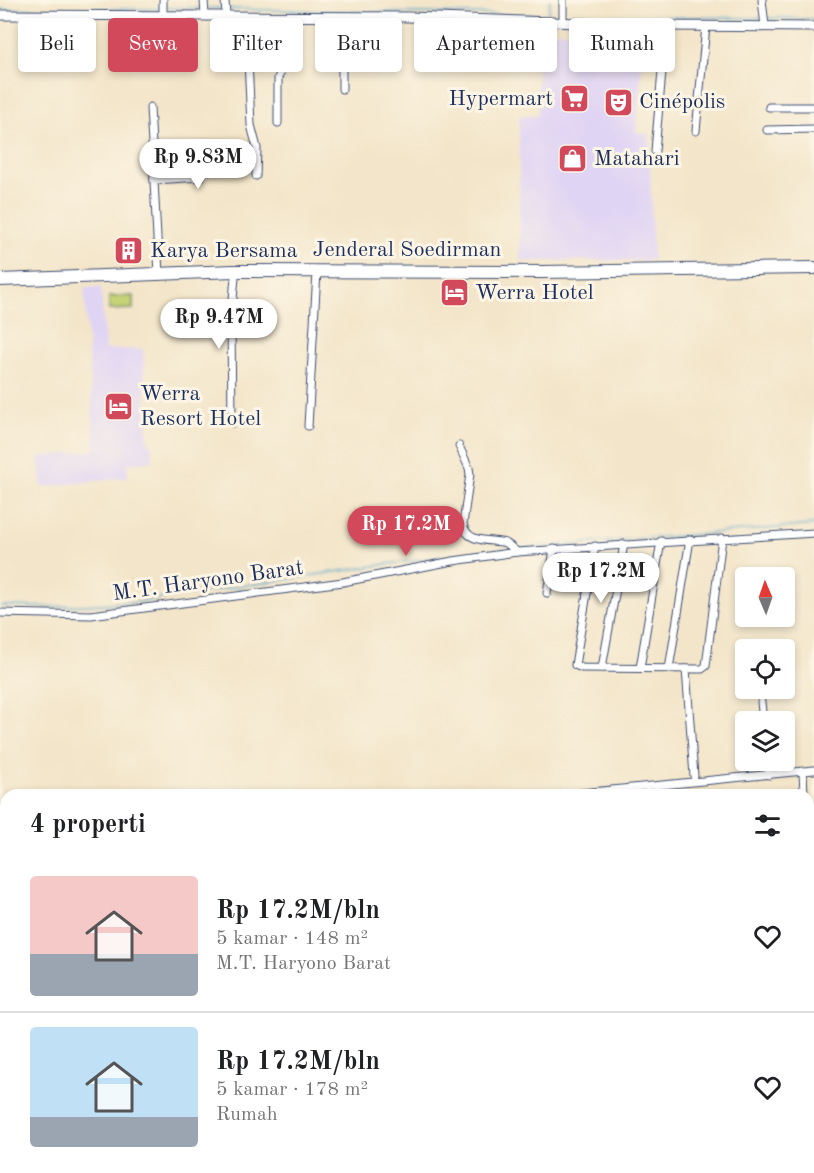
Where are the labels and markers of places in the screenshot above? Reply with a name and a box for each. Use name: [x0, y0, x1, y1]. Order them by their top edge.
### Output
supermarket icon: Hypermart: [558, 83, 590, 115]
theatre icon: Cinépolis: [602, 86, 634, 118]
place label: Hypermart: [448, 88, 553, 110]
place label: Cinépolis: [639, 91, 725, 113]
pin: Rp 9.83M: [136, 139, 260, 190]
shop icon: Matahari: [557, 143, 589, 175]
place label: Matahari: [594, 148, 680, 170]
building icon: Karya Bersama: [113, 235, 145, 267]
place label: Karya Bersama: [150, 240, 298, 262]
hotel icon: Werra Hotel: [438, 277, 470, 309]
place label: Werra Hotel: [475, 282, 594, 304]
pin: Rp 9.47M: [157, 299, 281, 350]
place label: Werra Resort Hotel: [140, 383, 261, 430]
hotel icon: Werra Resort Hotel: [103, 391, 135, 423]
pin: Rp 17.2M: [344, 506, 468, 557]
pin: Rp 17.2M: [539, 553, 663, 604]

